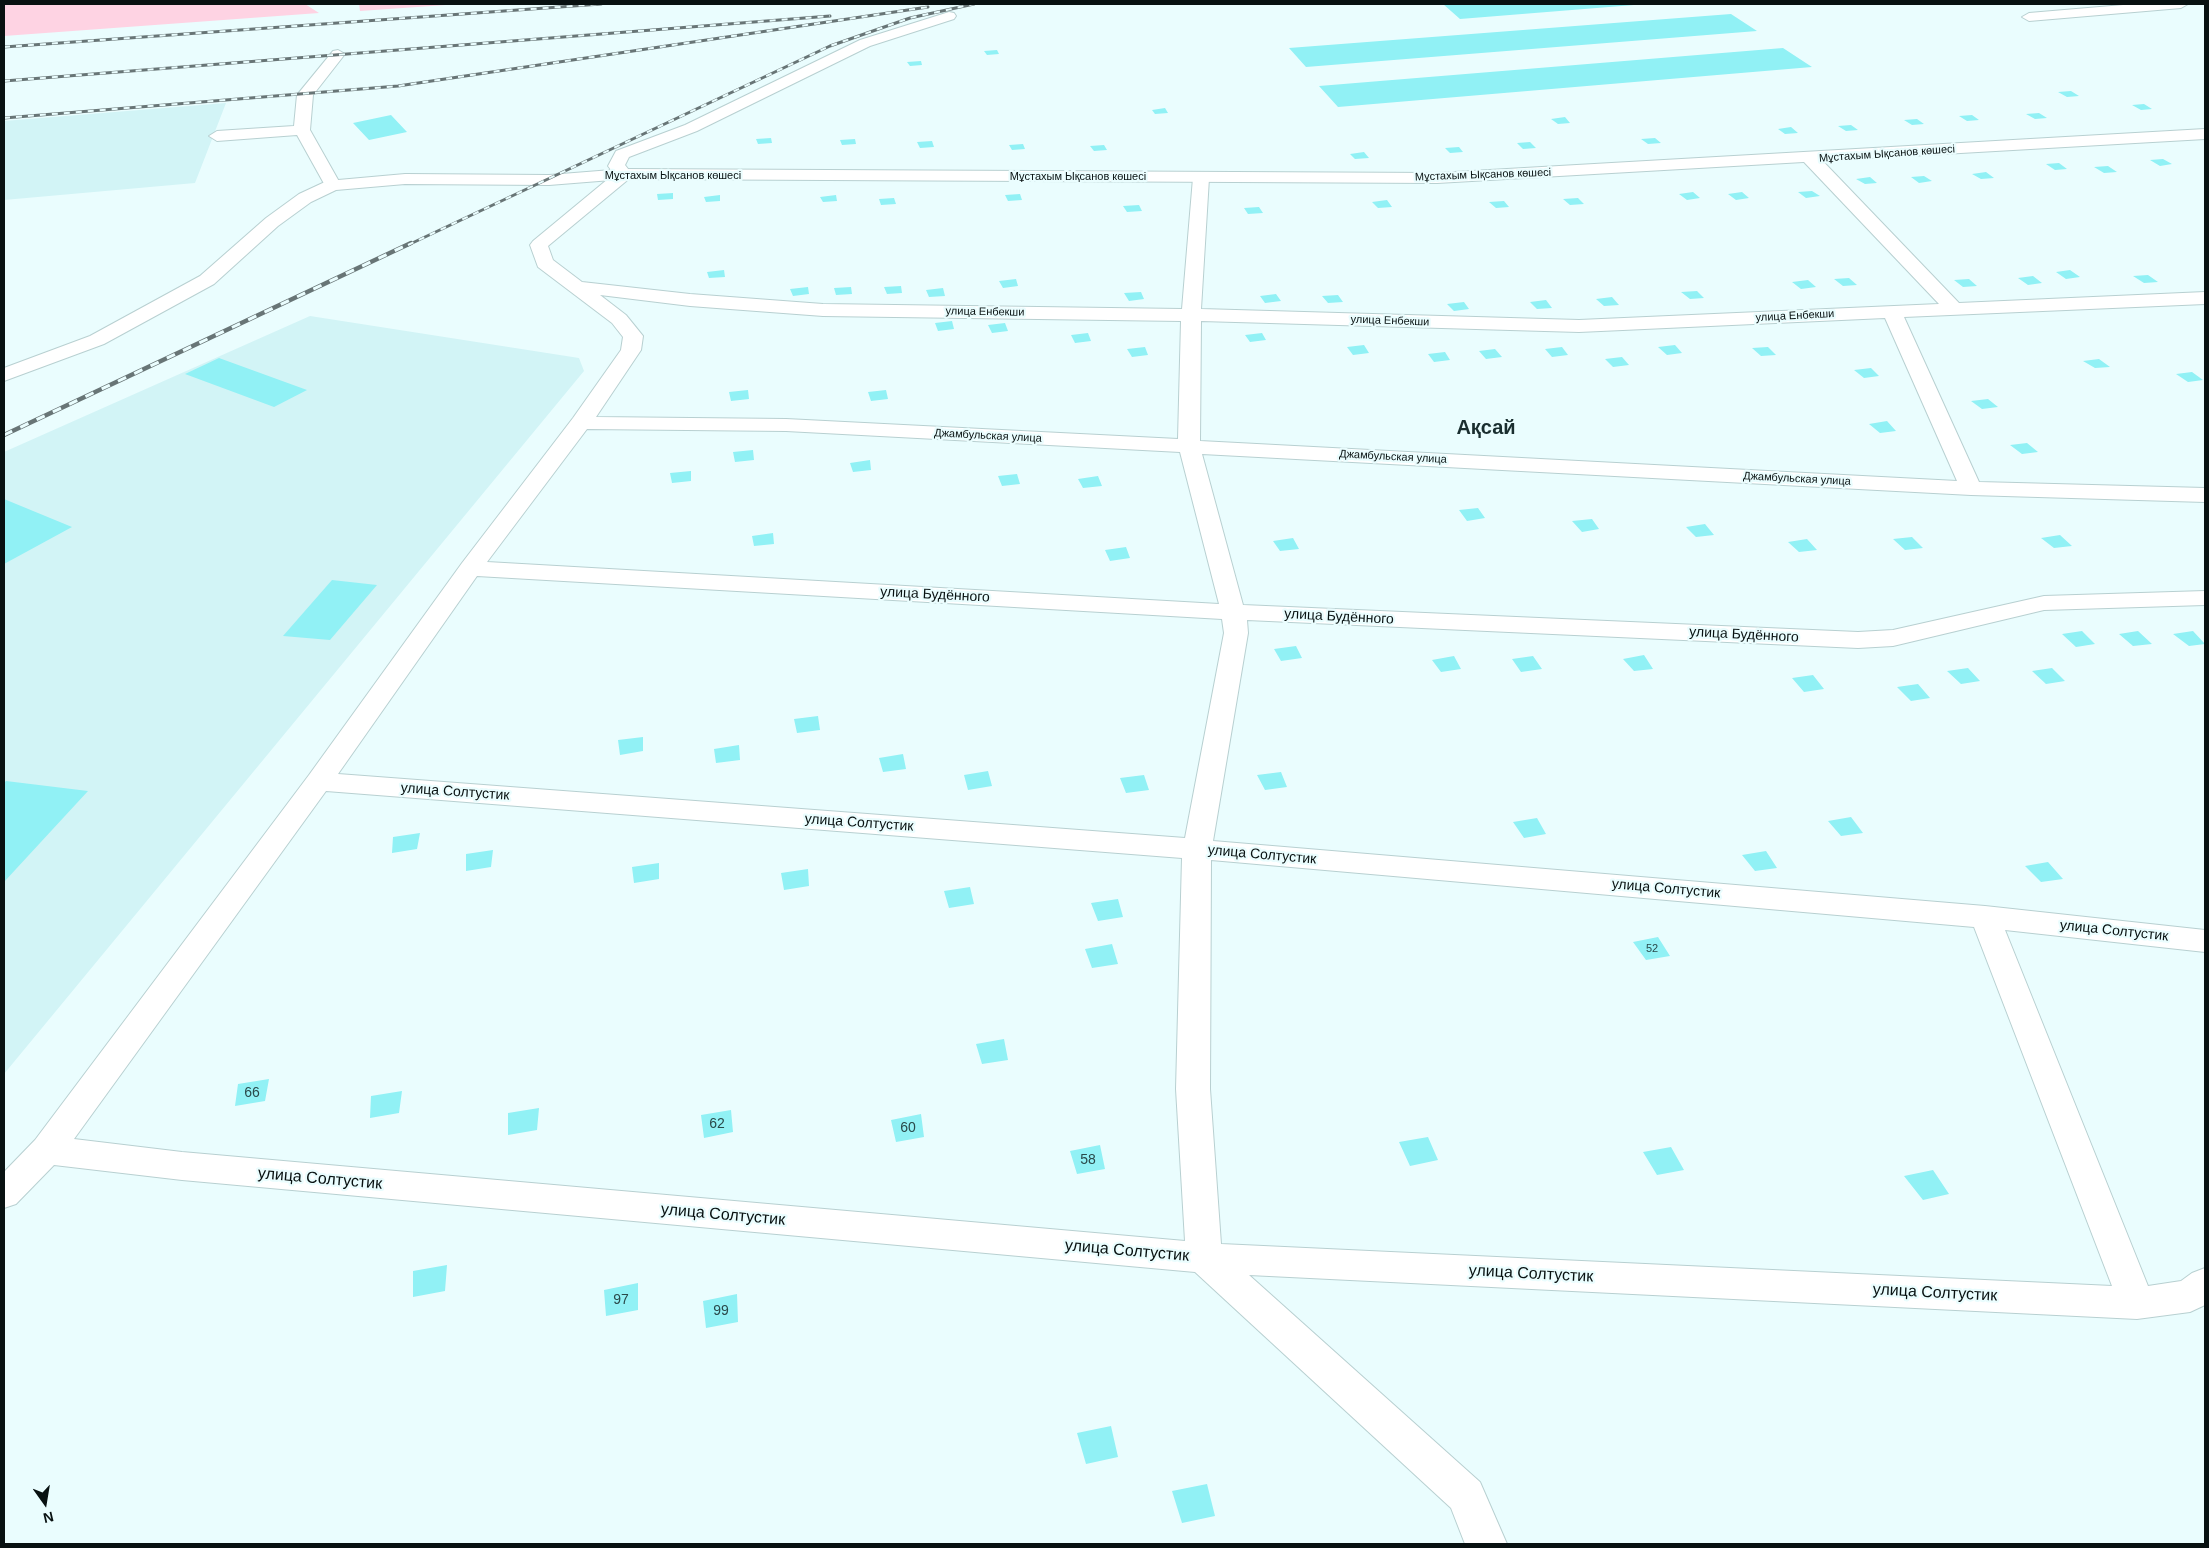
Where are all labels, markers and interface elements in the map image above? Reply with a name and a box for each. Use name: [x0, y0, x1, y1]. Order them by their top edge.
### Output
street label: Мұстахым Ықсанов көшесі: [1819, 143, 1955, 165]
street label: Мұстахым Ықсанов көшесі: [1415, 166, 1551, 184]
street label: Мұстахым Ықсанов көшесі: [605, 169, 741, 183]
street label: Мұстахым Ықсанов көшесі: [1010, 170, 1146, 184]
street label: улица Енбекши: [945, 305, 1025, 319]
street label: улица Енбекши: [1755, 307, 1835, 325]
street label: улица Енбекши: [1350, 313, 1430, 329]
district label: Ақсай: [1456, 416, 1516, 440]
street label: Джамбульская улица: [934, 427, 1042, 445]
street label: Джамбульская улица: [1339, 448, 1447, 466]
street label: Джамбульская улица: [1743, 470, 1851, 488]
street label: улица Будённого: [880, 584, 990, 606]
street label: улица Будённого: [1284, 606, 1394, 628]
street label: улица Будённого: [1689, 624, 1799, 646]
street label: улица Солтустик: [400, 780, 510, 804]
street label: улица Солтустик: [804, 811, 914, 835]
street label: улица Солтустик: [1207, 842, 1317, 868]
street label: улица Солтустик: [1611, 876, 1721, 902]
street label: улица Солтустик: [2059, 917, 2169, 945]
house number: 52: [1646, 942, 1658, 956]
house number: 66: [244, 1085, 260, 1101]
house number: 62: [709, 1116, 725, 1132]
house number: 60: [900, 1120, 916, 1136]
house number: 58: [1080, 1152, 1096, 1168]
street label: улица Солтустик: [257, 1164, 383, 1194]
street label: улица Солтустик: [660, 1200, 786, 1230]
street label: улица Солтустик: [1064, 1236, 1190, 1266]
street label: улица Солтустик: [1468, 1261, 1594, 1287]
street label: улица Солтустик: [1872, 1280, 1998, 1306]
house number: 97: [613, 1292, 629, 1308]
house number: 99: [713, 1303, 729, 1319]
north arrow: [20, 1478, 70, 1528]
text: N: [42, 1509, 55, 1527]

